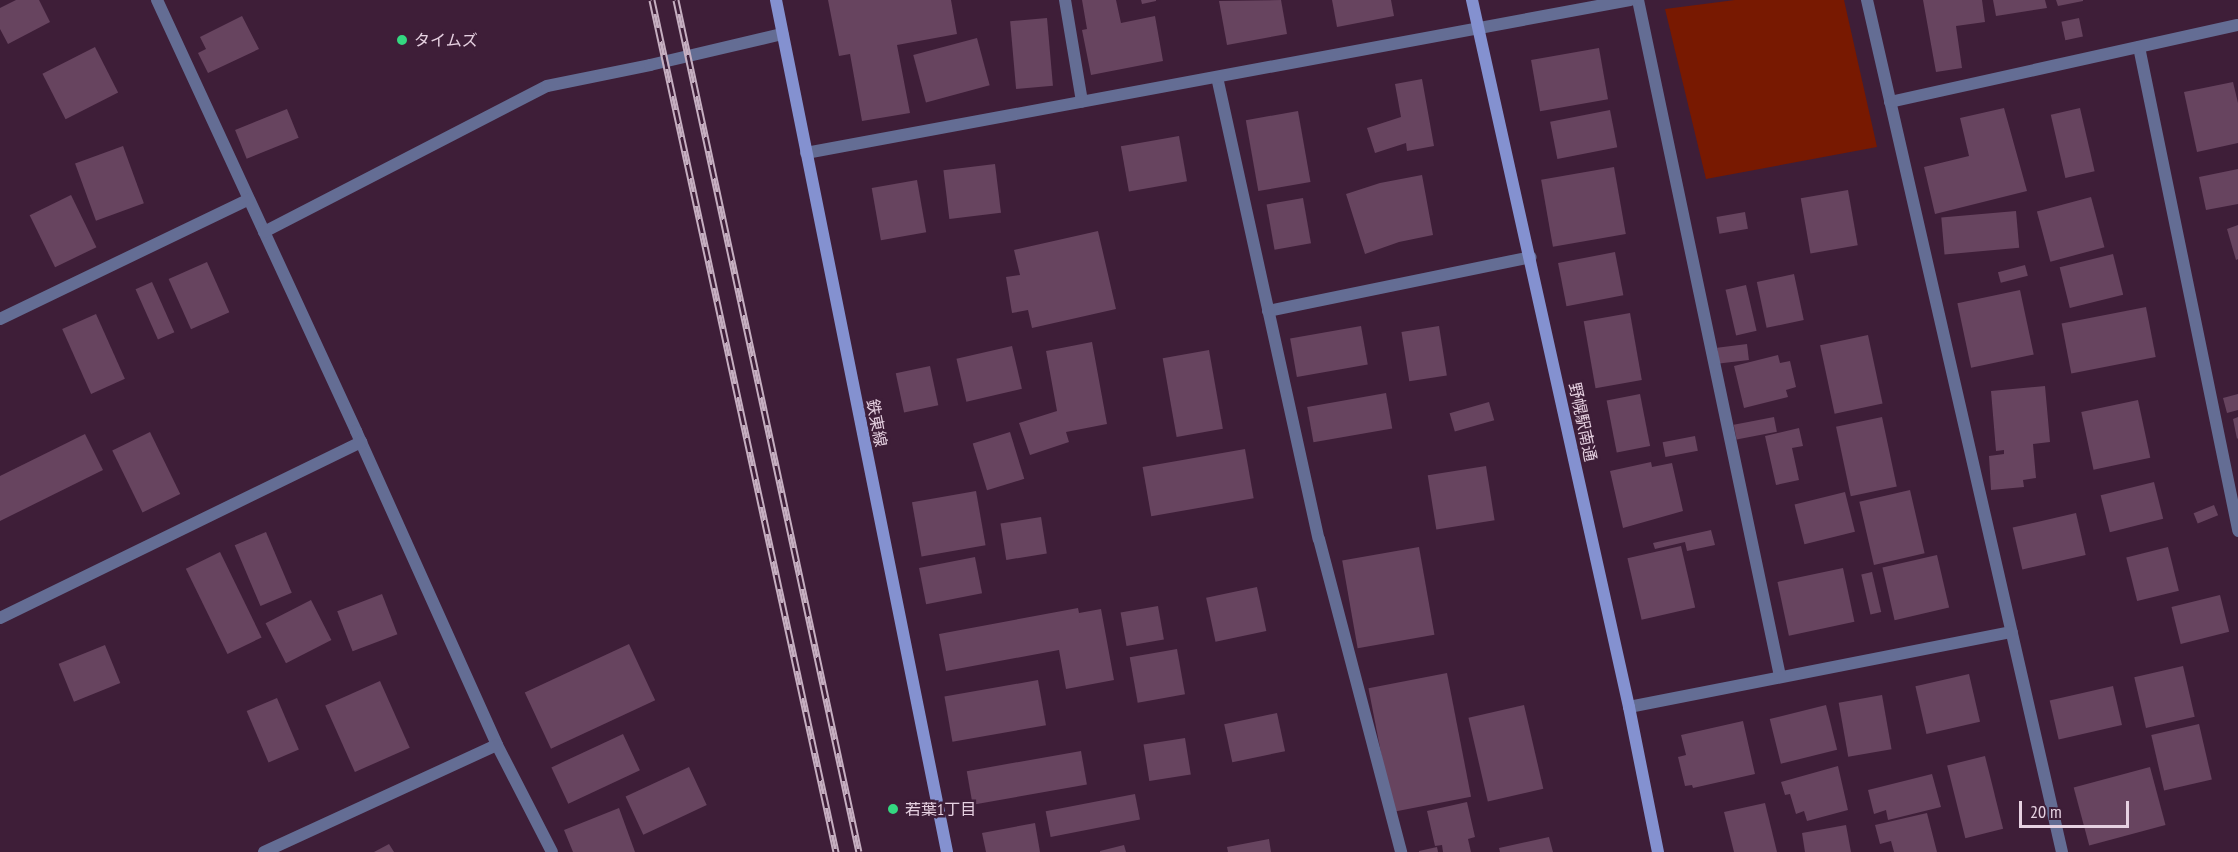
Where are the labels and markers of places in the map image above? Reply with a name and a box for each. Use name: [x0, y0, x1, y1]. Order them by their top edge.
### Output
place label: タイムズ: [414, 30, 478, 50]
marker: タイムズ: [395, 33, 409, 47]
place label: 若葉1丁目: [905, 799, 976, 819]
marker: 若葉1丁目: [886, 802, 900, 816]

